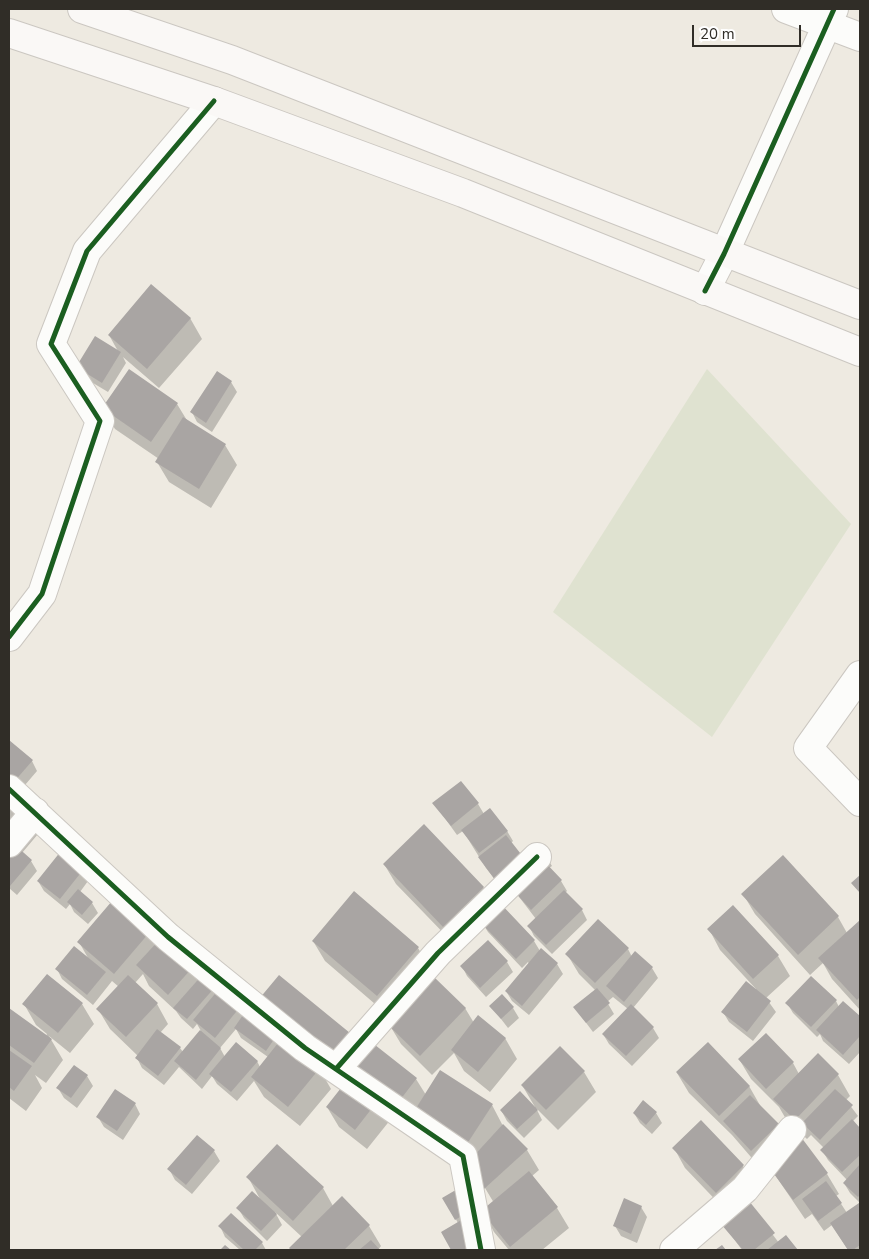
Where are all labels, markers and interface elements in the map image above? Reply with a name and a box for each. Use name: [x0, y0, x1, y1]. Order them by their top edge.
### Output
scale bar: [694, 15, 803, 47]
text: 20 m: [700, 24, 735, 44]

